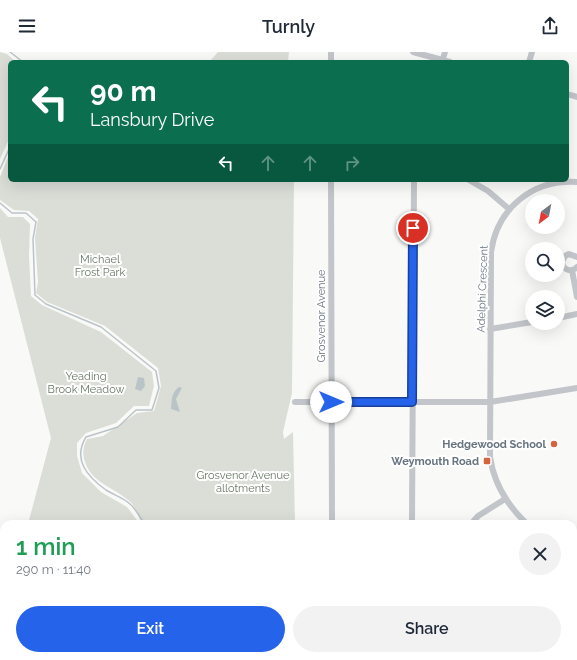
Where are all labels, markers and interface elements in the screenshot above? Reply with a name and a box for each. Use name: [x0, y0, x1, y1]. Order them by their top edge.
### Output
icon: menu: [16, 15, 38, 37]
icon: share: [539, 15, 561, 37]
text: Turnly: [262, 16, 315, 37]
text: 90 m: [90, 75, 156, 108]
icon: left: [24, 76, 76, 128]
text: Lansbury Drive: [90, 109, 214, 130]
icon: left: [215, 152, 237, 174]
icon: ahead: [257, 152, 279, 174]
icon: ahead: [299, 152, 321, 174]
icon: right: [341, 152, 363, 174]
north arrow: [525, 194, 565, 234]
map controls: [525, 194, 565, 330]
pin: [396, 211, 430, 245]
icon: arrive: [402, 217, 424, 239]
button: search: [525, 242, 565, 282]
street label: Adelphi Crescent: [474, 245, 491, 333]
park label: Michael Frost Park: [75, 253, 125, 279]
street label: Grosvenor Avenue: [315, 269, 328, 363]
button: layers: [525, 290, 565, 330]
park label: Yeading Brook Meadow: [48, 370, 124, 396]
position arrow: [310, 381, 352, 423]
place label: Hedgewood School: [442, 438, 547, 451]
marker: Hedgewood School: [549, 439, 559, 449]
place label: Weymouth Road: [391, 455, 479, 468]
marker: Weymouth Road: [482, 456, 492, 466]
park label: Grosvenor Avenue allotments: [196, 469, 290, 495]
text: 1 min: [16, 532, 76, 561]
button: close: [519, 533, 561, 575]
text: 290 m · 11:40: [16, 562, 91, 577]
button: Exit: [16, 606, 285, 652]
button: Share: [293, 606, 561, 652]

